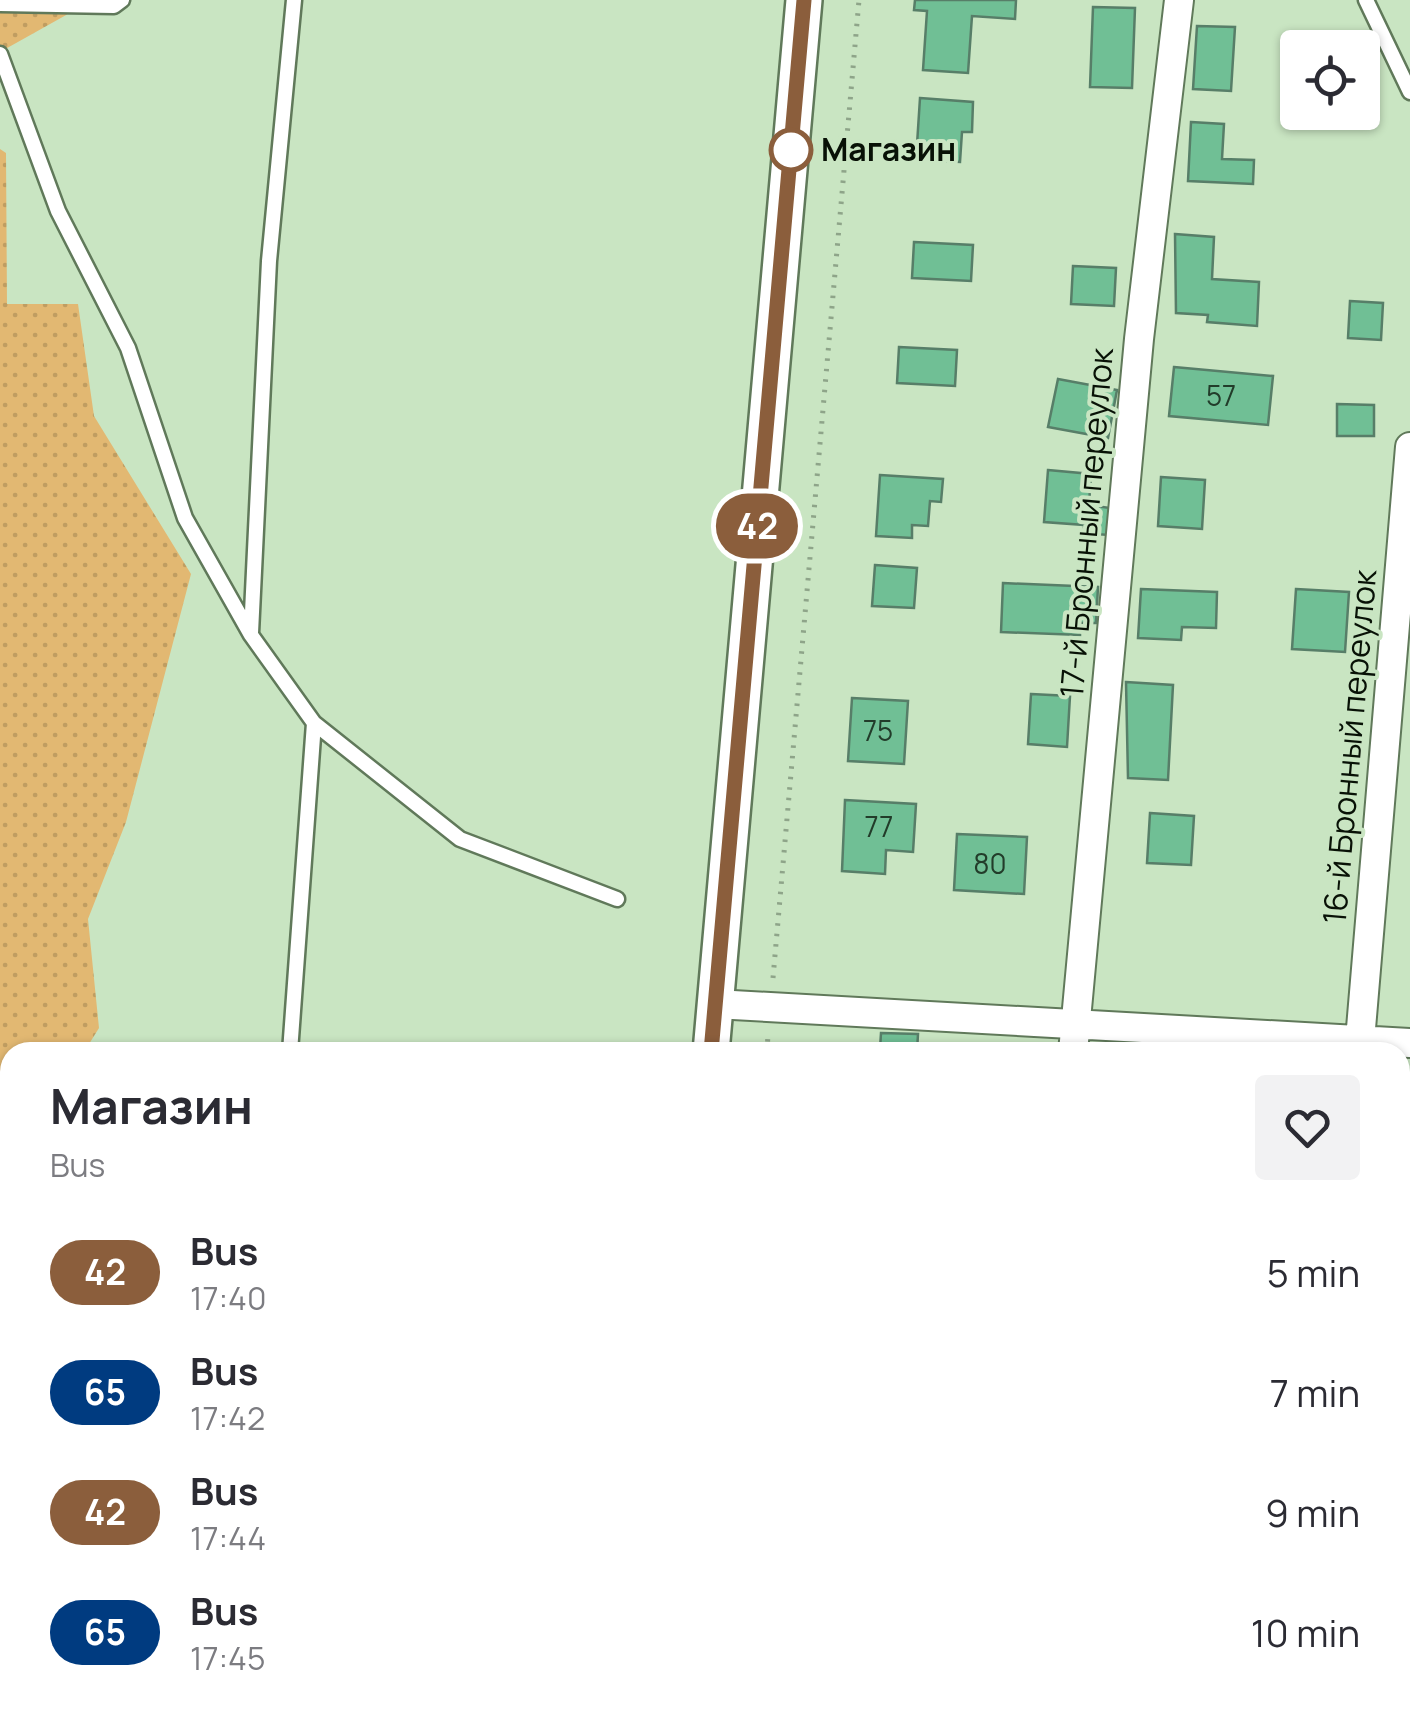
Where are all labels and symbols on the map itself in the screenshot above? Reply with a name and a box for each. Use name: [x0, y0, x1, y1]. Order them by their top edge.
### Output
place label: Магазин: [821, 127, 956, 171]
marker: Магазин: [770, 129, 812, 171]
street label: 17-й Бронный переулок: [1049, 345, 1123, 700]
house number: 57: [1206, 376, 1236, 414]
line badge: 42: [712, 494, 802, 558]
street label: 16-й Бронный переулок: [1312, 567, 1386, 926]
house number: 75: [863, 711, 893, 749]
house number: 77: [865, 807, 893, 845]
house number: 80: [973, 844, 1007, 882]

